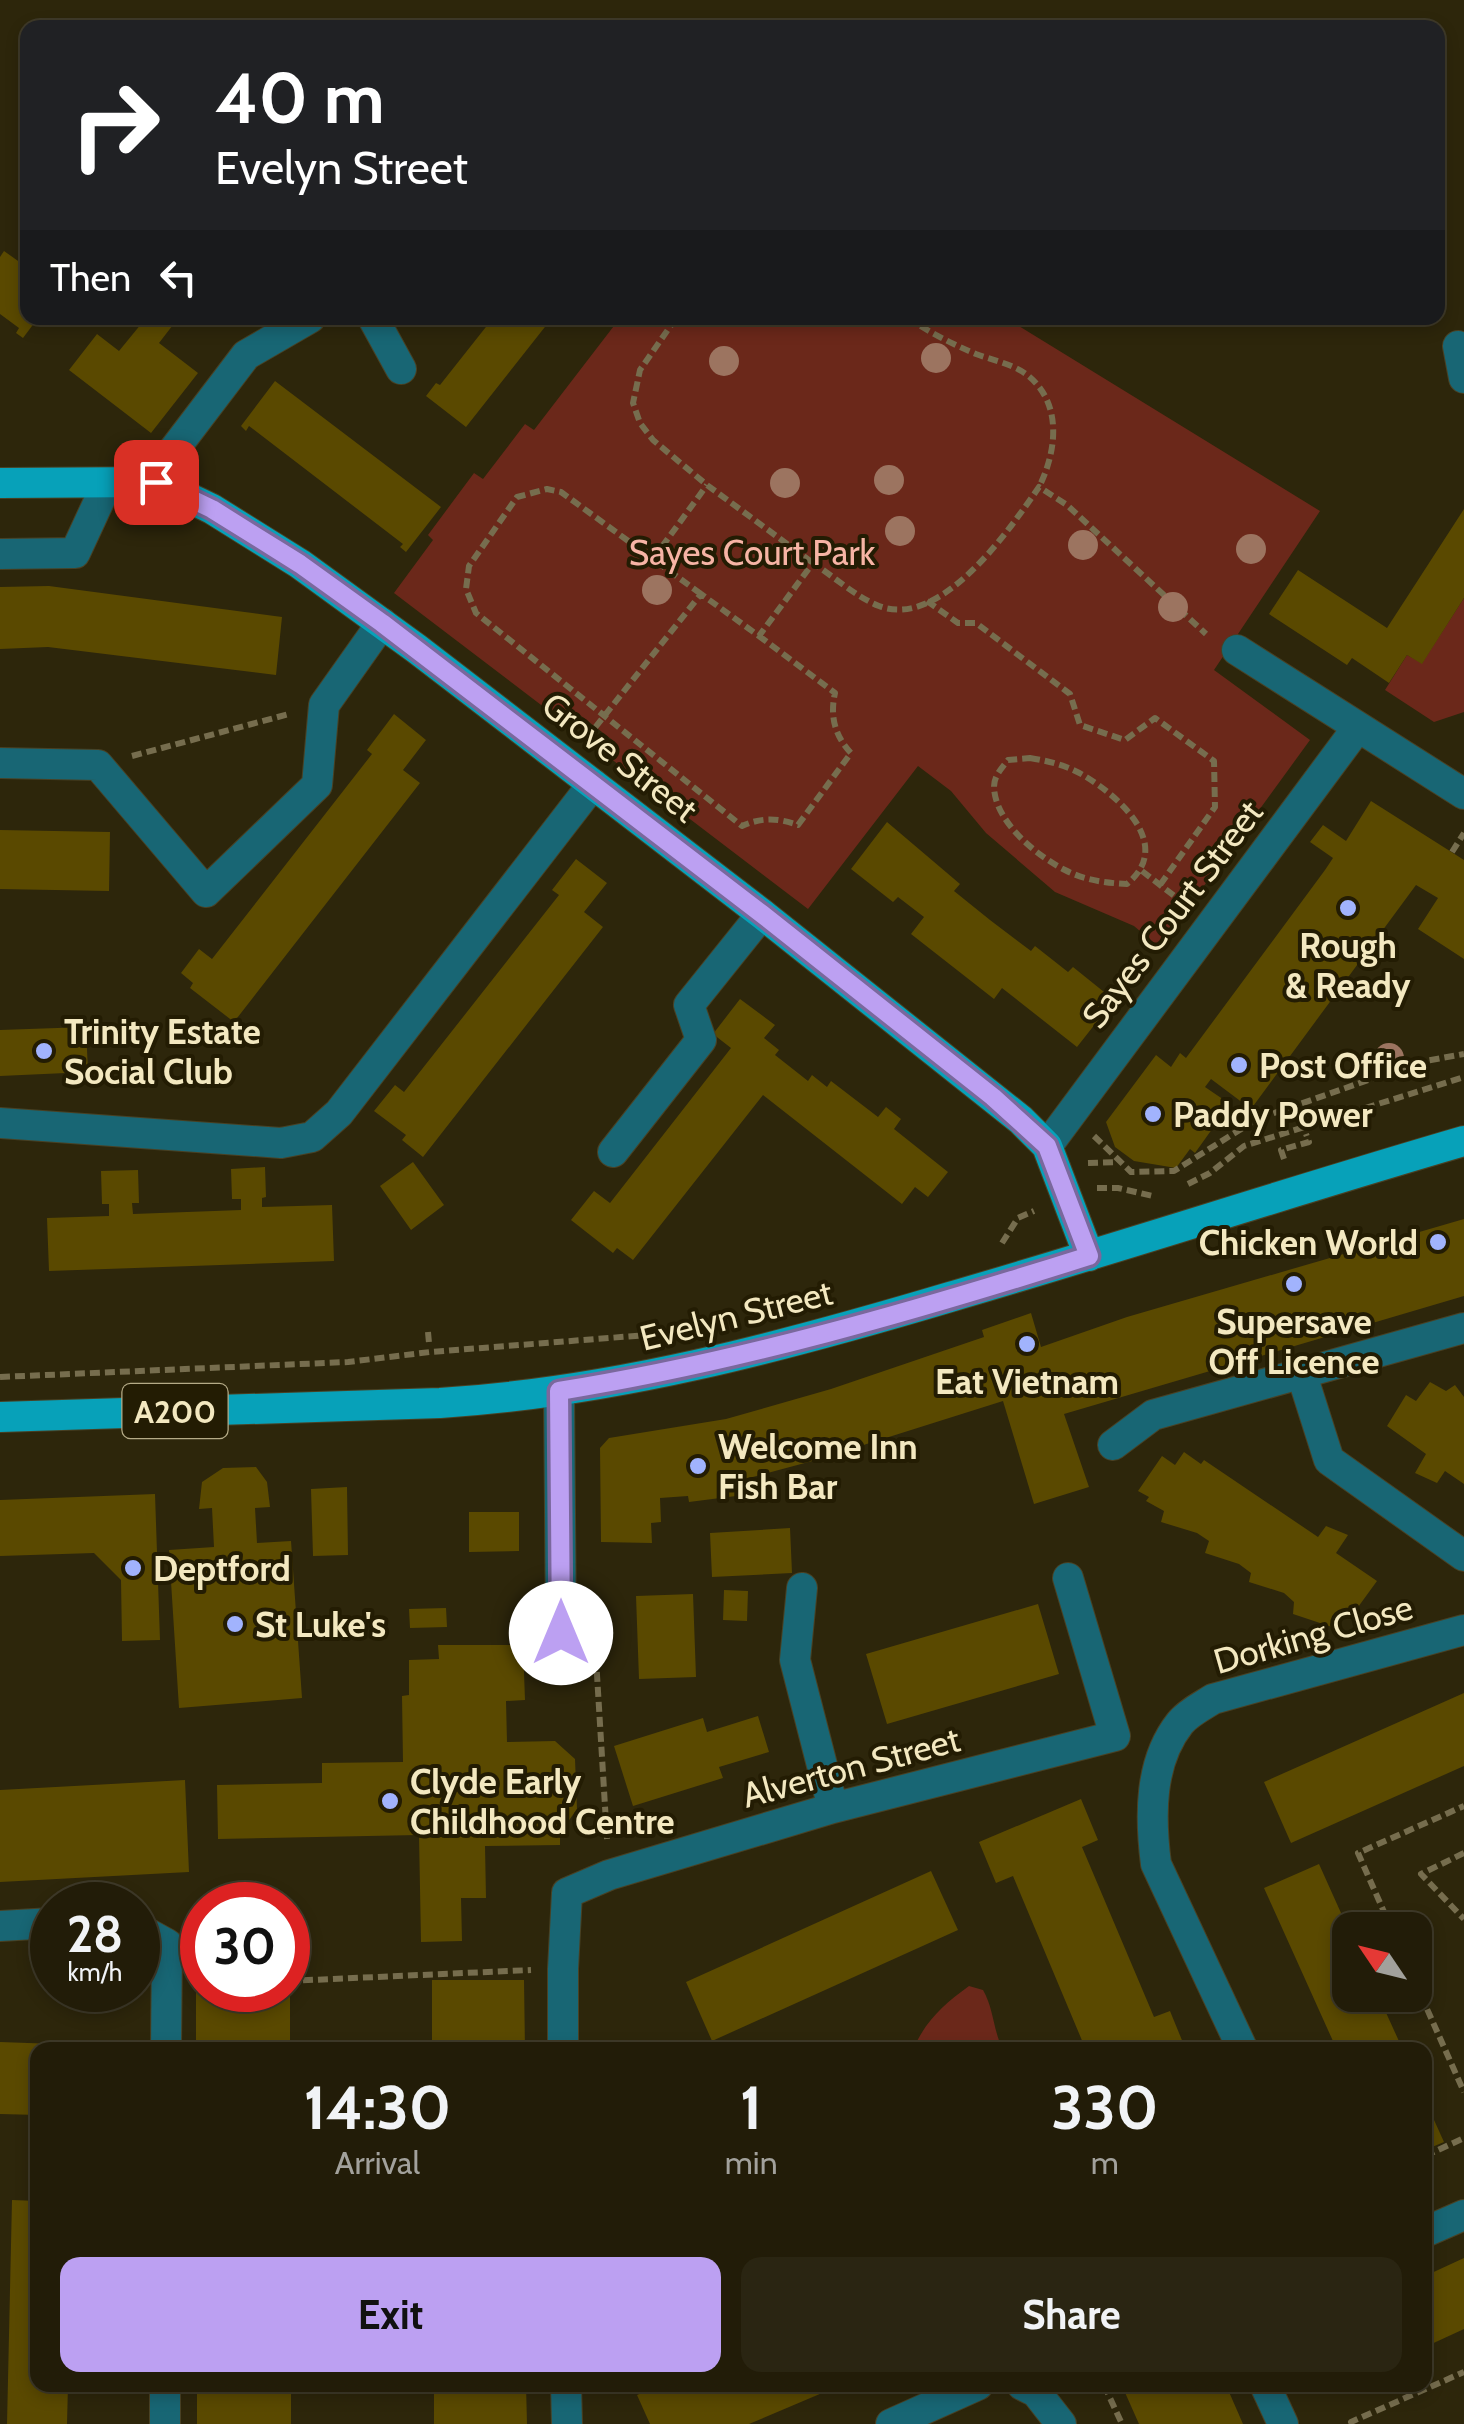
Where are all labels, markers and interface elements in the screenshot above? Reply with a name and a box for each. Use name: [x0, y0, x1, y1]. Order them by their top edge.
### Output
text: 40 m: [215, 55, 384, 141]
icon: right: [50, 60, 180, 190]
text: Evelyn Street: [215, 141, 468, 195]
icon: left: [151, 250, 206, 305]
text: Then: [50, 254, 131, 301]
pin: [114, 440, 199, 525]
icon: arrive: [129, 455, 184, 510]
park label: Sayes Court Park: [629, 531, 876, 574]
street label: Grove Street: [534, 683, 706, 831]
street label: Sayes Court Street: [1073, 792, 1272, 1036]
marker: Rough & Ready: [1337, 897, 1359, 919]
place label: Rough & Ready: [1285, 924, 1411, 1007]
place label: Trinity Estate Social Club: [64, 1010, 261, 1093]
marker: Trinity Estate Social Club: [33, 1040, 55, 1062]
place label: Post Office: [1259, 1044, 1427, 1087]
marker: Post Office: [1228, 1054, 1250, 1076]
place label: Paddy Power: [1173, 1093, 1373, 1136]
marker: Paddy Power: [1142, 1103, 1164, 1125]
place label: Chicken World: [1199, 1221, 1418, 1264]
marker: Chicken World: [1427, 1231, 1449, 1253]
street label: Evelyn Street: [635, 1270, 837, 1360]
marker: Supersave Off Licence: [1283, 1273, 1305, 1295]
place label: Supersave Off Licence: [1209, 1300, 1379, 1383]
marker: Eat Vietnam: [1016, 1333, 1038, 1355]
place label: Eat Vietnam: [935, 1360, 1119, 1403]
road number: A200: [122, 1384, 228, 1438]
place label: Welcome Inn Fish Bar: [718, 1425, 918, 1508]
marker: Welcome Inn Fish Bar: [687, 1455, 709, 1477]
place label: Deptford: [153, 1547, 291, 1590]
marker: Deptford: [122, 1557, 144, 1579]
position arrow: [509, 1581, 613, 1685]
street label: Dorking Close: [1209, 1585, 1417, 1683]
place label: St Luke's: [255, 1603, 386, 1646]
marker: St Luke's: [224, 1613, 246, 1635]
street label: Alverton Street: [737, 1717, 965, 1817]
place label: Clyde Early Childhood Centre: [410, 1760, 674, 1843]
marker: Clyde Early Childhood Centre: [379, 1790, 401, 1812]
speed limit sign: 30: [180, 1882, 310, 2012]
text: 28: [67, 1904, 123, 1965]
north arrow: [1332, 1912, 1432, 2012]
map controls: [1332, 1912, 1432, 2012]
text: km/h: [68, 1957, 122, 1987]
text: 14:30: [304, 2071, 451, 2144]
text: 1: [740, 2071, 762, 2144]
text: 330: [1051, 2071, 1158, 2144]
text: Arrival: [335, 2143, 420, 2182]
text: min: [725, 2143, 778, 2182]
text: m: [1091, 2143, 1119, 2182]
button: Exit: [60, 2257, 721, 2372]
button: Share: [741, 2257, 1402, 2372]

